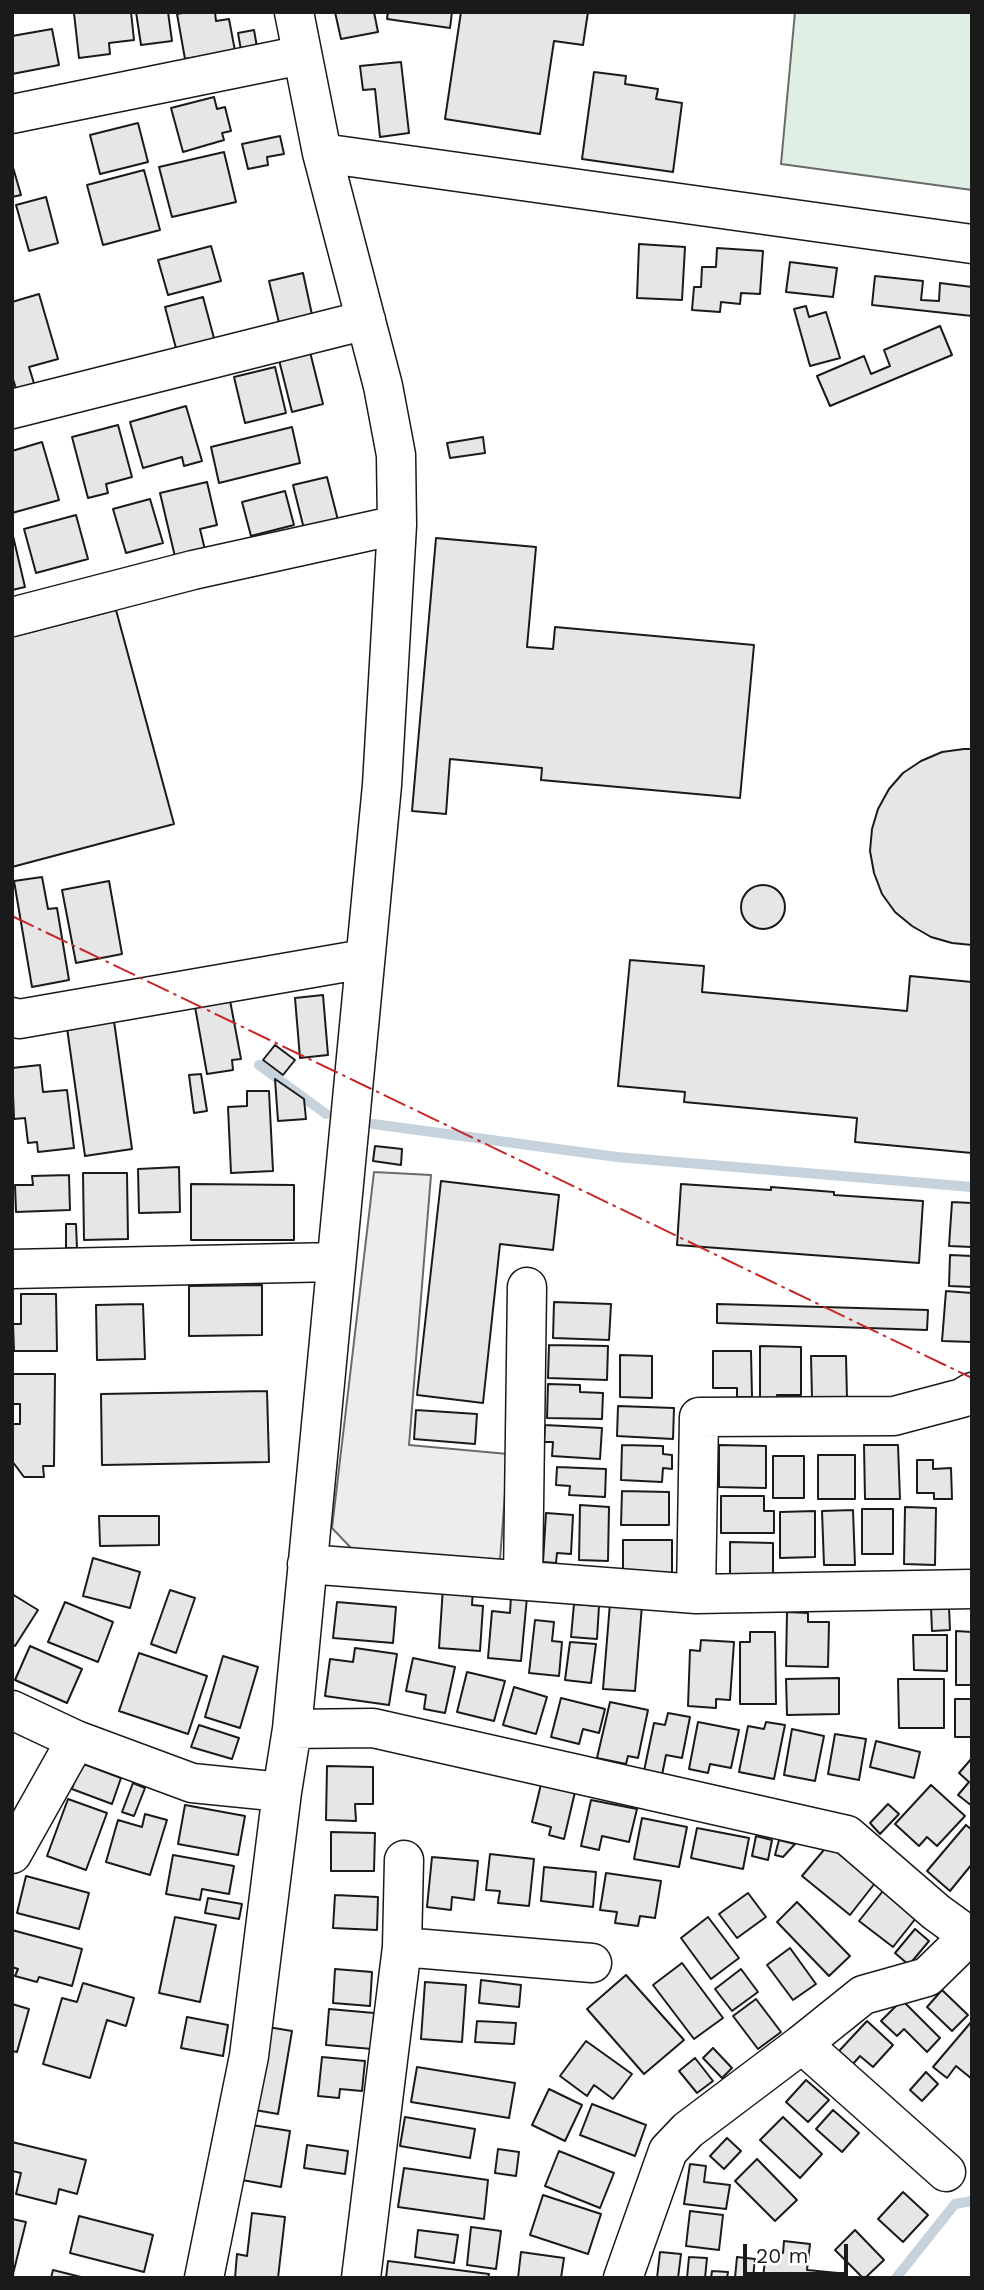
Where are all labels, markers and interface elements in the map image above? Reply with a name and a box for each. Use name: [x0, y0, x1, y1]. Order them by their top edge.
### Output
scale bar: [746, 2230, 851, 2274]
text: 20 m: [756, 2243, 808, 2268]

